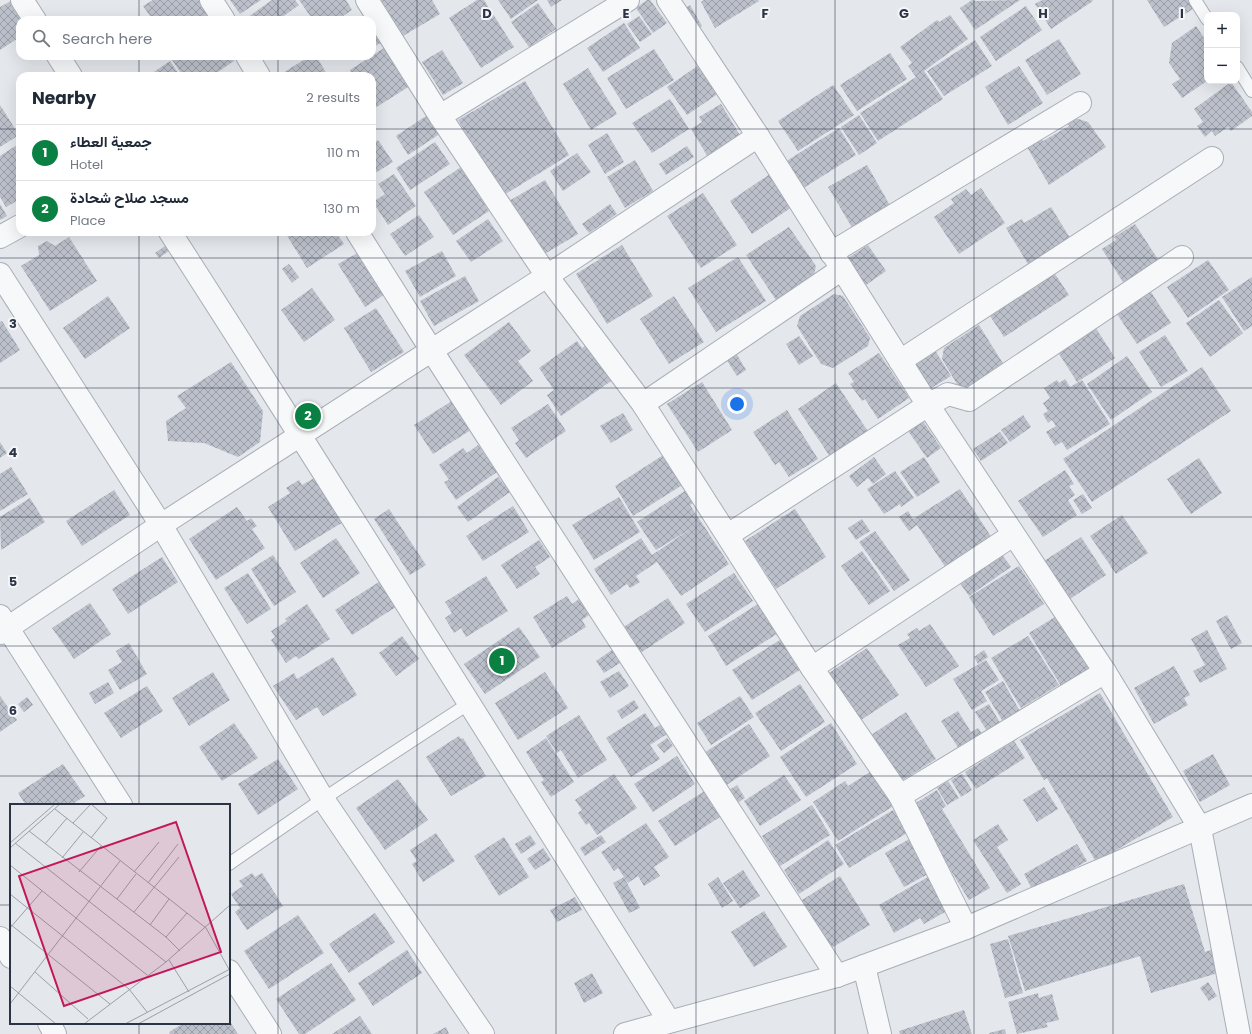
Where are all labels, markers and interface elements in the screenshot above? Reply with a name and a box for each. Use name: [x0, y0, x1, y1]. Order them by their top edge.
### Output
text: D: [482, 4, 492, 23]
text: E: [622, 4, 630, 23]
text: F: [761, 4, 769, 23]
text: G: [899, 4, 909, 23]
text: H: [1038, 4, 1048, 23]
text: I: [1180, 4, 1184, 23]
map controls: [1204, 12, 1240, 84]
button: +: [1204, 12, 1240, 48]
search box: [16, 16, 376, 60]
icon: search: [30, 27, 52, 49]
text: Search here: [62, 28, 152, 49]
button: −: [1204, 48, 1240, 84]
text: Nearby: [32, 86, 96, 110]
text: 2 results: [306, 88, 360, 107]
text: جمعية العطاء: [70, 131, 152, 152]
text: 1: [43, 143, 47, 162]
text: 110 m: [327, 143, 360, 162]
text: Hotel: [70, 155, 103, 174]
text: مسجد صلاح شحادة: [70, 187, 189, 208]
text: 2: [41, 199, 49, 218]
text: 130 m: [323, 199, 360, 218]
text: Place: [70, 211, 105, 230]
text: 3: [9, 314, 17, 333]
your location: [727, 394, 747, 414]
pin: 2: [295, 401, 321, 431]
text: 4: [9, 443, 18, 462]
text: 5: [9, 572, 17, 591]
pin: 1: [489, 646, 515, 676]
text: 6: [9, 701, 17, 720]
inset map: [10, 804, 230, 1024]

